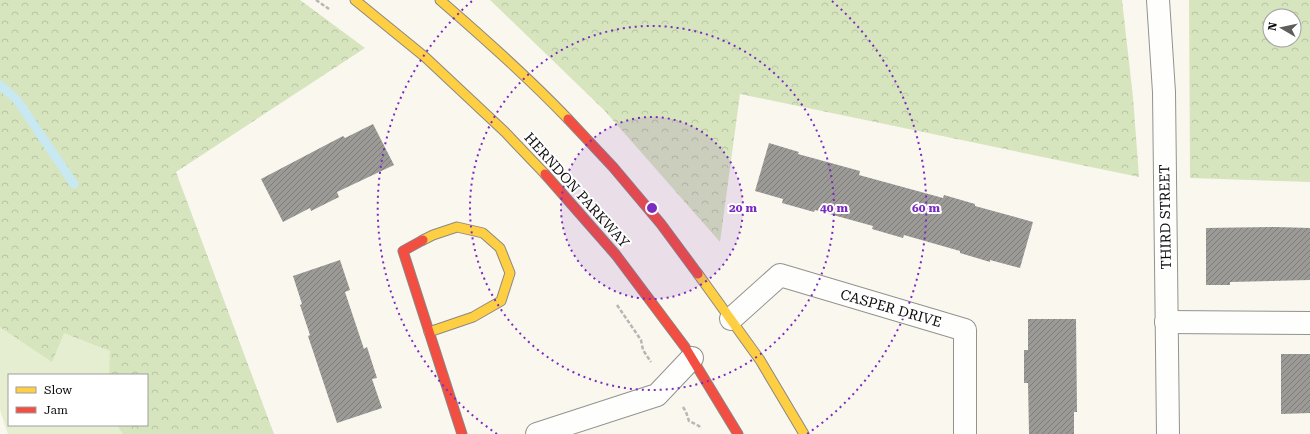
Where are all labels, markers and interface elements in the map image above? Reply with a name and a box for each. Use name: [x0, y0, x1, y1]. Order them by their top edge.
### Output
north arrow: [1262, 8, 1302, 48]
text: N: [1266, 21, 1280, 32]
street label: HERNDON PARKWAY: [521, 129, 633, 251]
street label: THIRD STREET: [1156, 164, 1174, 270]
centre of rings: [645, 201, 659, 215]
text: 20 m: [729, 201, 757, 215]
text: 40 m: [820, 201, 848, 215]
text: 60 m: [912, 201, 940, 215]
street label: CASPER DRIVE: [839, 286, 943, 330]
legend: [8, 374, 148, 426]
text: Slow: [44, 383, 72, 397]
text: Jam: [44, 403, 68, 417]

